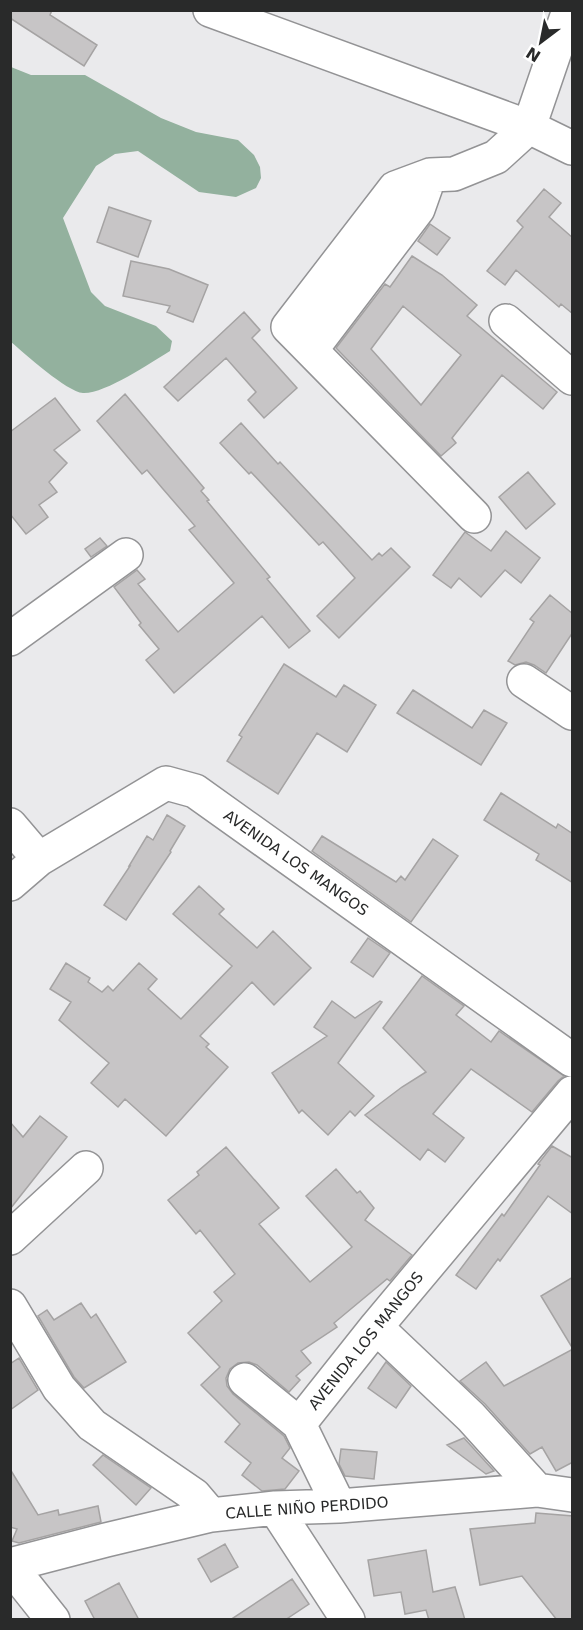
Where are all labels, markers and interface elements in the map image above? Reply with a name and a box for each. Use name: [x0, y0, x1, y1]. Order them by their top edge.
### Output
north arrow: [511, 12, 571, 72]
text: N: [523, 43, 544, 66]
street label: AVENIDA LOS MANGOS: [220, 806, 372, 920]
street label: AVENIDA LOS MANGOS: [305, 1268, 427, 1414]
street label: CALLE NIÑO PERDIDO: [225, 1492, 389, 1523]

